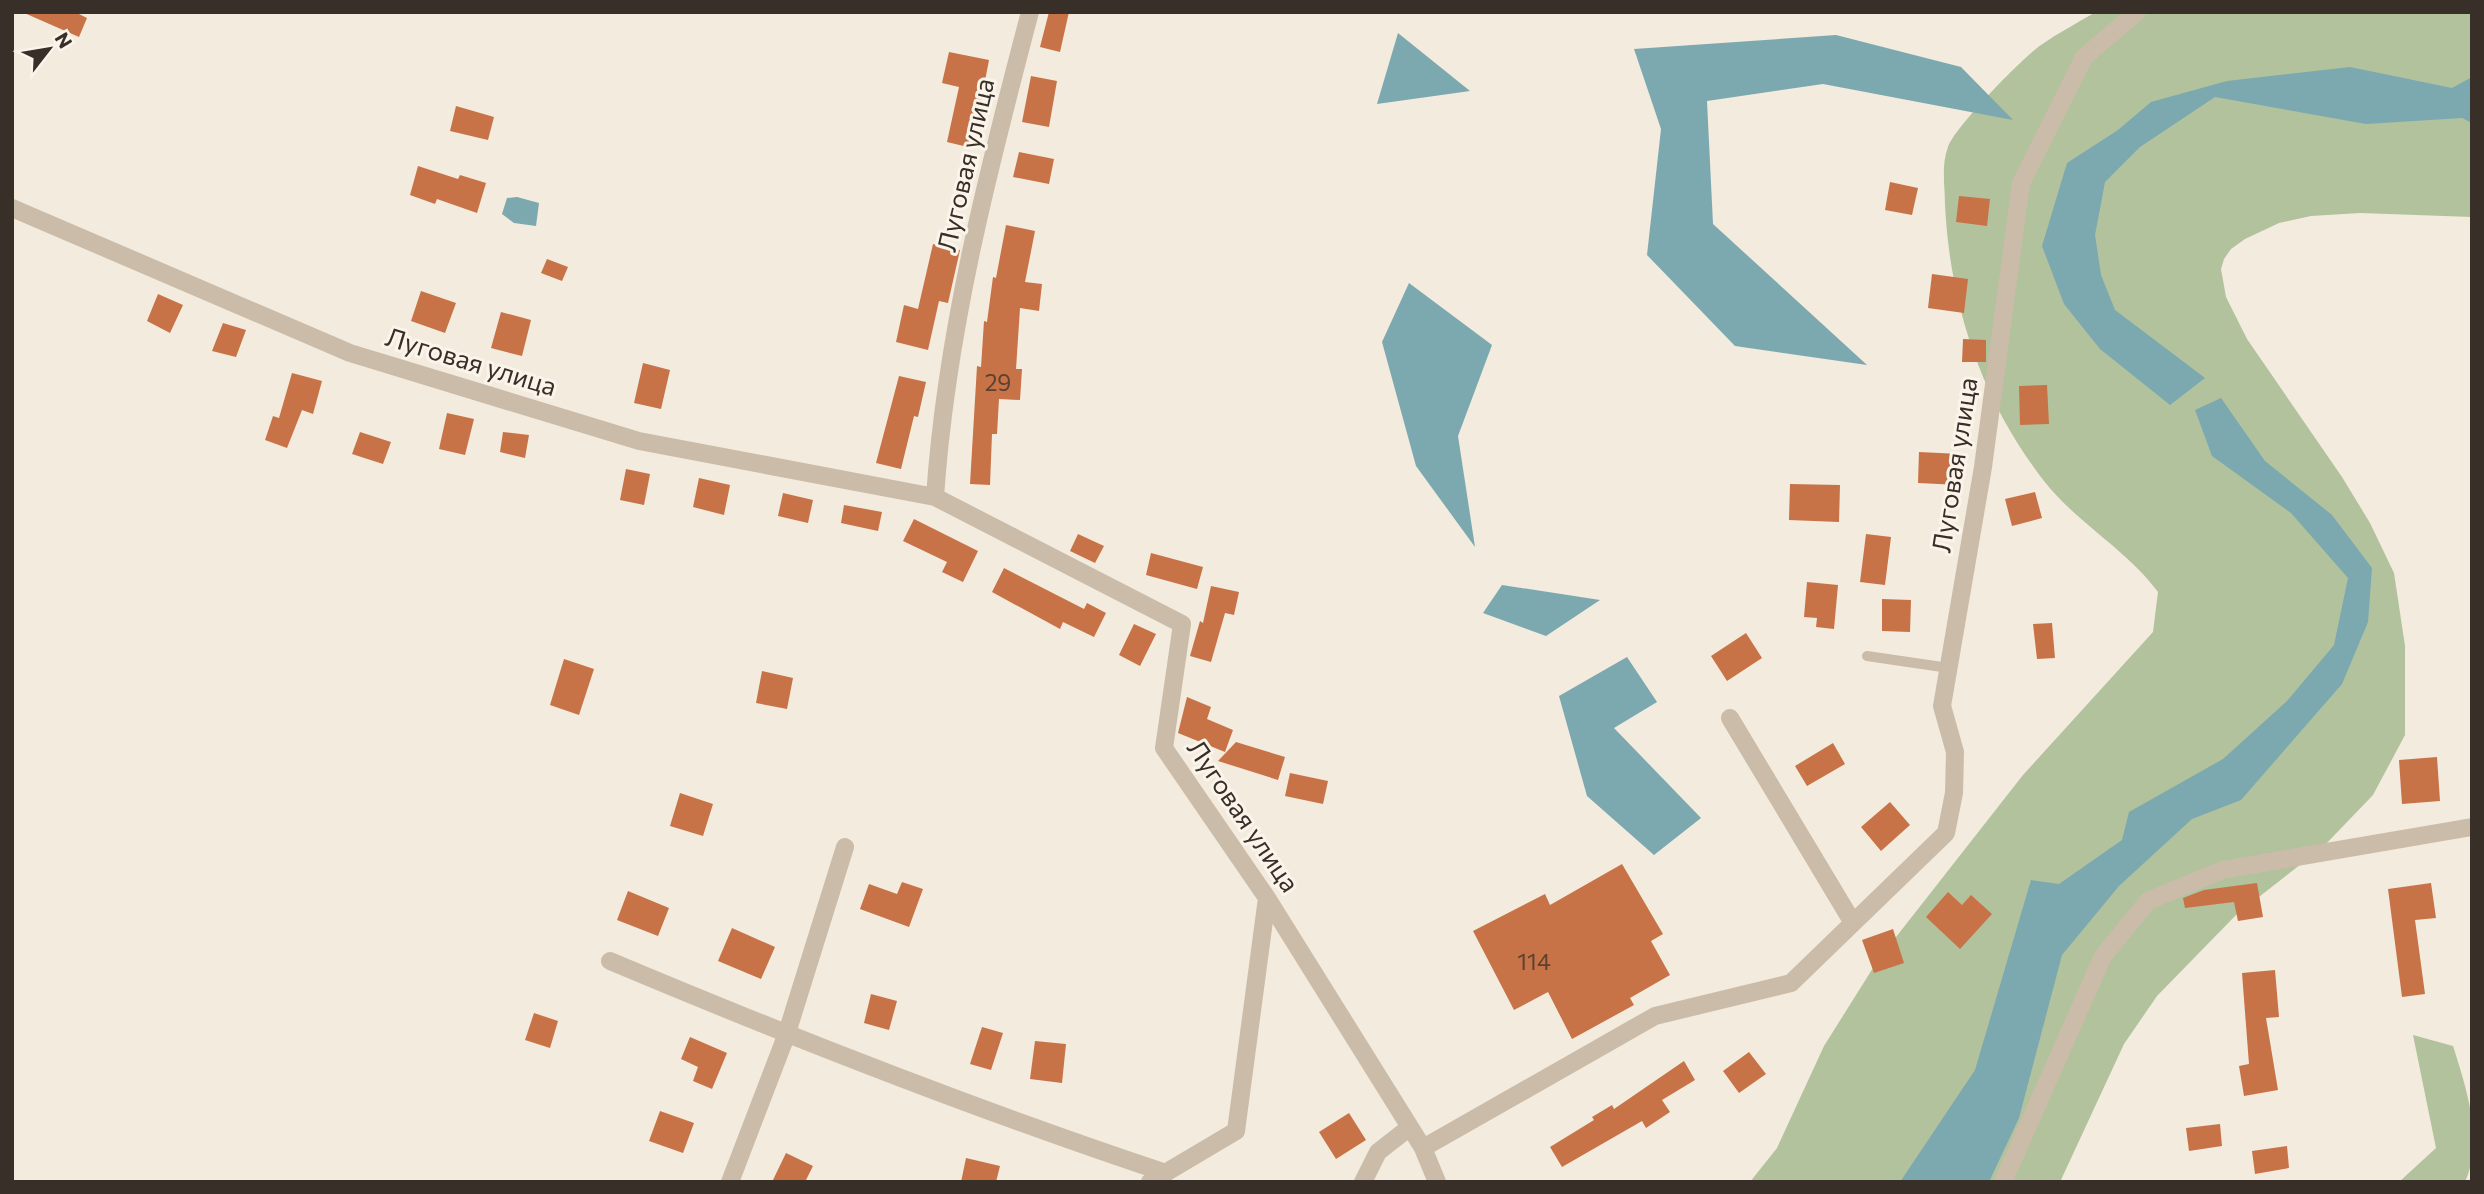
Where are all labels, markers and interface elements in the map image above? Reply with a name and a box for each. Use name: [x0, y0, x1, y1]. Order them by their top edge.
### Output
north arrow: [14, 14, 84, 84]
text: N: [50, 28, 78, 52]
street label: Луговая улица: [930, 75, 1000, 254]
street label: Луговая улица: [382, 320, 560, 401]
house number: 29: [985, 368, 1011, 396]
street label: Луговая улица: [1924, 375, 1983, 554]
street label: Луговая улица: [1182, 733, 1307, 897]
house number: 114: [1517, 947, 1551, 975]

